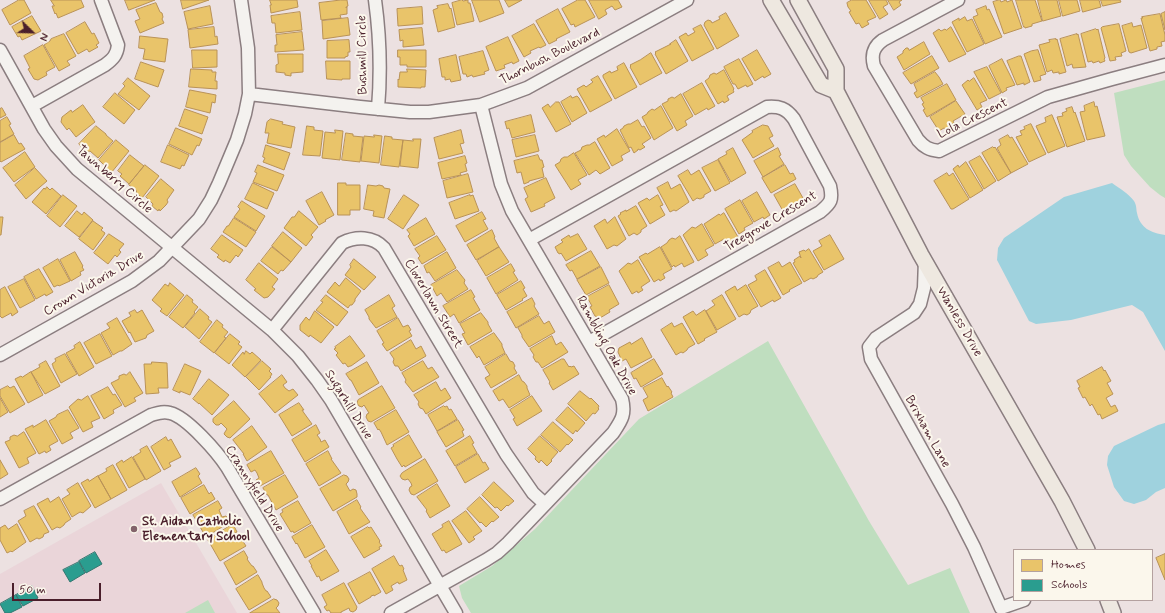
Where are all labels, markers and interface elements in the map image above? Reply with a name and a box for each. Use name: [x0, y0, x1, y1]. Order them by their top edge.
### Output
north arrow: [12, 12, 52, 52]
street label: Bushmill Circle: [355, 15, 371, 95]
street label: Thornbush Boulevard: [497, 25, 603, 89]
text: N: [35, 31, 51, 43]
street label: Lola Crescent: [935, 95, 1011, 143]
street label: Tawnberry Circle: [73, 143, 155, 217]
street label: Treegrove Crescent: [722, 188, 820, 256]
street label: Crown Victoria Drive: [41, 248, 147, 320]
street label: Cloverlawn Street: [400, 256, 466, 352]
street label: Wanless Drive: [933, 284, 985, 360]
street label: Rambling Oak Drive: [572, 294, 640, 398]
street label: Sugarhill Drive: [320, 367, 376, 443]
street label: Brixham Lane: [901, 393, 953, 471]
street label: Crannyfield Drive: [221, 443, 287, 535]
place label: St. Aidan Catholic Elementary School: [142, 514, 250, 545]
marker: St. Aidan Catholic Elementary School: [129, 524, 139, 534]
legend: [1013, 549, 1153, 601]
text: Homes: [1051, 557, 1086, 573]
scale bar: [14, 575, 103, 601]
text: Schools: [1051, 577, 1087, 593]
text: 50 m: [19, 582, 46, 598]

